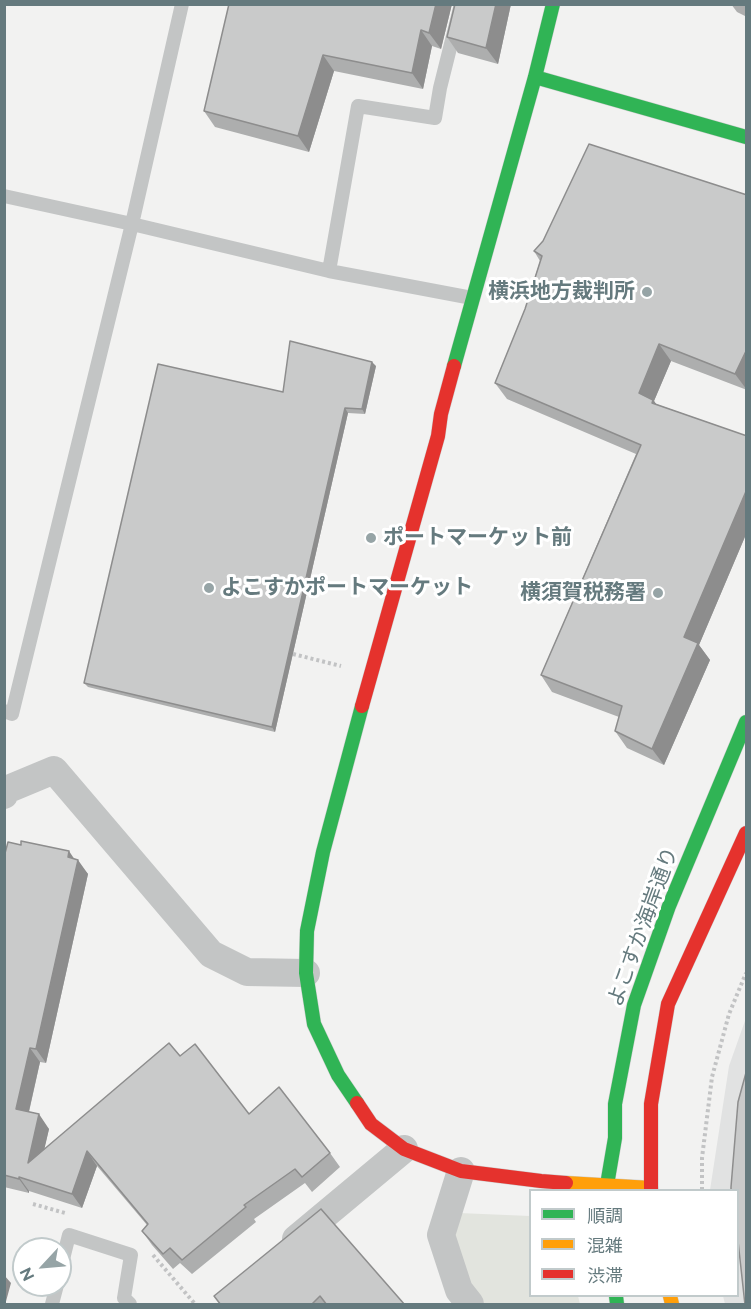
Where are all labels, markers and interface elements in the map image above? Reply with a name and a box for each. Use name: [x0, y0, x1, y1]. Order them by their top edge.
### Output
place label: 横浜地方裁判所: [488, 279, 635, 305]
marker: 横浜地方裁判所: [640, 285, 654, 299]
place label: ポートマーケット前: [383, 525, 572, 551]
marker: ポートマーケット前: [364, 531, 378, 545]
place label: よこすかポートマーケット: [221, 575, 473, 601]
place label: 横須賀税務署: [520, 580, 646, 606]
marker: よこすかポートマーケット: [202, 581, 216, 595]
marker: 横須賀税務署: [651, 586, 665, 600]
street label: よこすか海岸通り: [602, 844, 684, 1010]
legend: [529, 1189, 739, 1297]
text: 順調: [587, 1205, 623, 1226]
text: 混雑: [587, 1235, 623, 1256]
north arrow: [12, 1237, 72, 1297]
text: N: [16, 1265, 38, 1284]
text: 渋滞: [587, 1265, 623, 1286]

